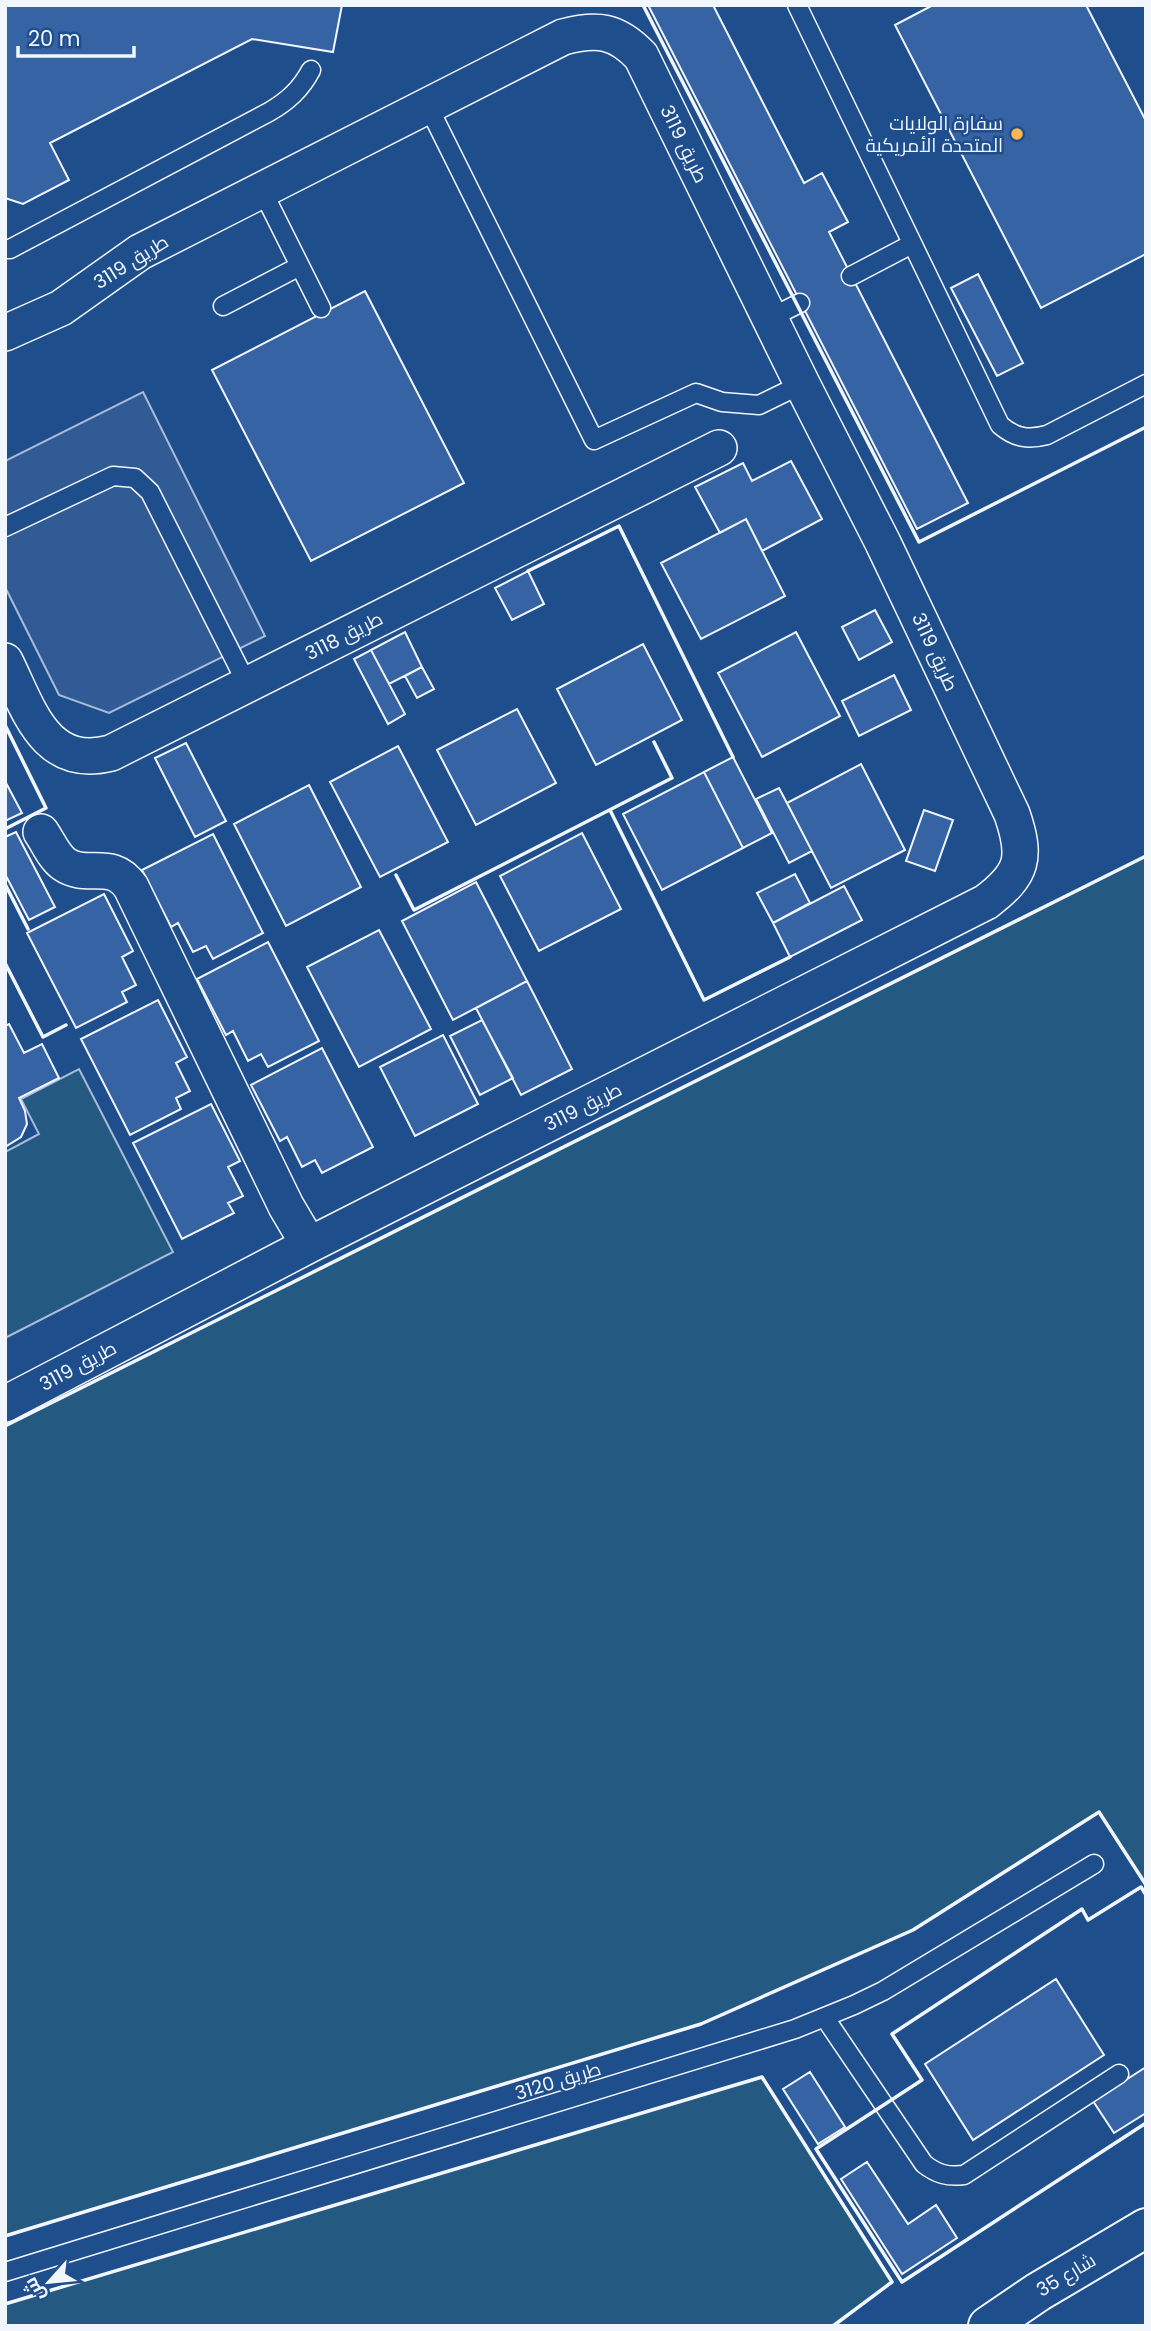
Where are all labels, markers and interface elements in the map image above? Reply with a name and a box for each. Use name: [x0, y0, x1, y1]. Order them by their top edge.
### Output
scale bar: [18, 14, 133, 58]
text: 20 m: [28, 24, 81, 53]
street label: طريق 3119: [653, 100, 715, 188]
place label: سفارة الولايات المتحدة الأمريكية: [866, 110, 1003, 159]
marker: سفارة الولايات المتحدة الأمريكية: [1009, 126, 1025, 142]
street label: طريق 3119: [88, 228, 174, 296]
street label: طريق 3118: [301, 605, 387, 667]
street label: طريق 3119: [905, 608, 965, 696]
street label: طريق 3119: [540, 1076, 626, 1138]
street label: طريق 3119: [35, 1334, 121, 1398]
street label: طريق 3120: [512, 2055, 604, 2107]
north arrow: [14, 2247, 84, 2317]
street label: شارع 35: [1031, 2247, 1101, 2303]
text: ش: [17, 2272, 52, 2306]

